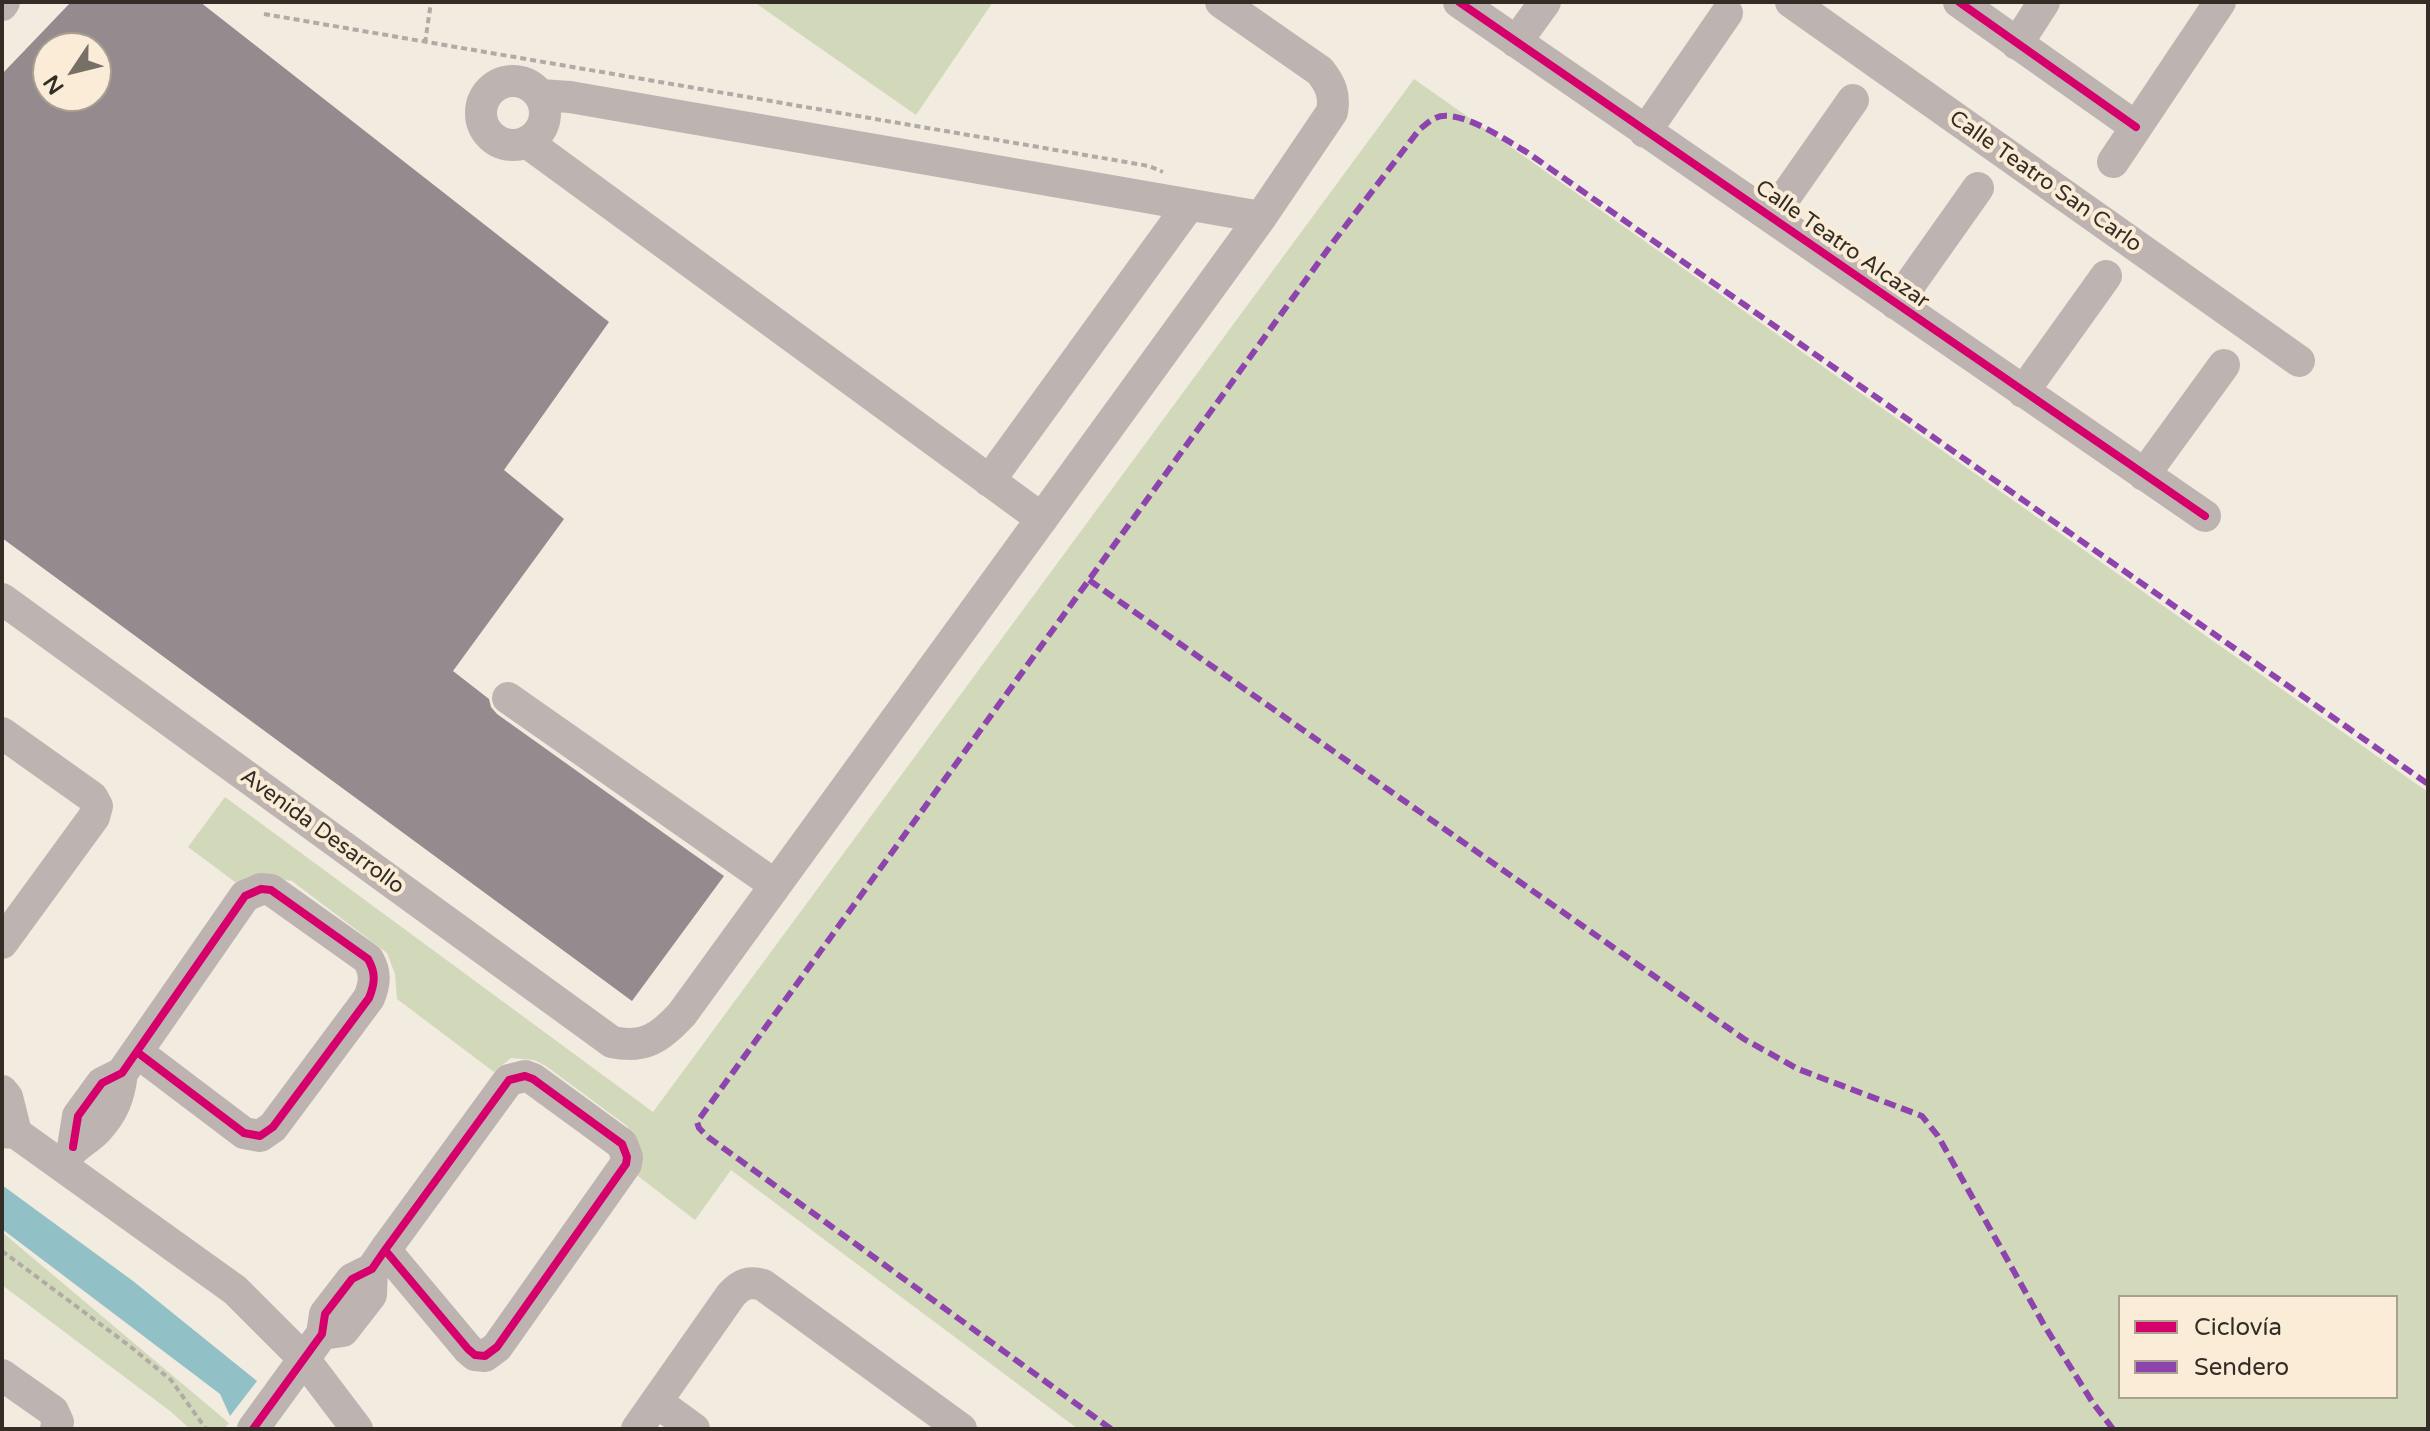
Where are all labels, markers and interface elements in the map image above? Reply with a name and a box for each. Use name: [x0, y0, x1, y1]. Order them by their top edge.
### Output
north arrow: [32, 32, 112, 112]
text: N: [38, 70, 70, 99]
street label: Calle Teatro San Carlo: [1944, 106, 2146, 258]
street label: Calle Teatro Alcazar: [1750, 175, 1934, 315]
street label: Avenida Desarrollo: [235, 764, 409, 900]
legend: [2118, 1295, 2398, 1399]
text: Ciclovía: [2194, 1313, 2282, 1342]
text: Sendero: [2194, 1353, 2289, 1382]

